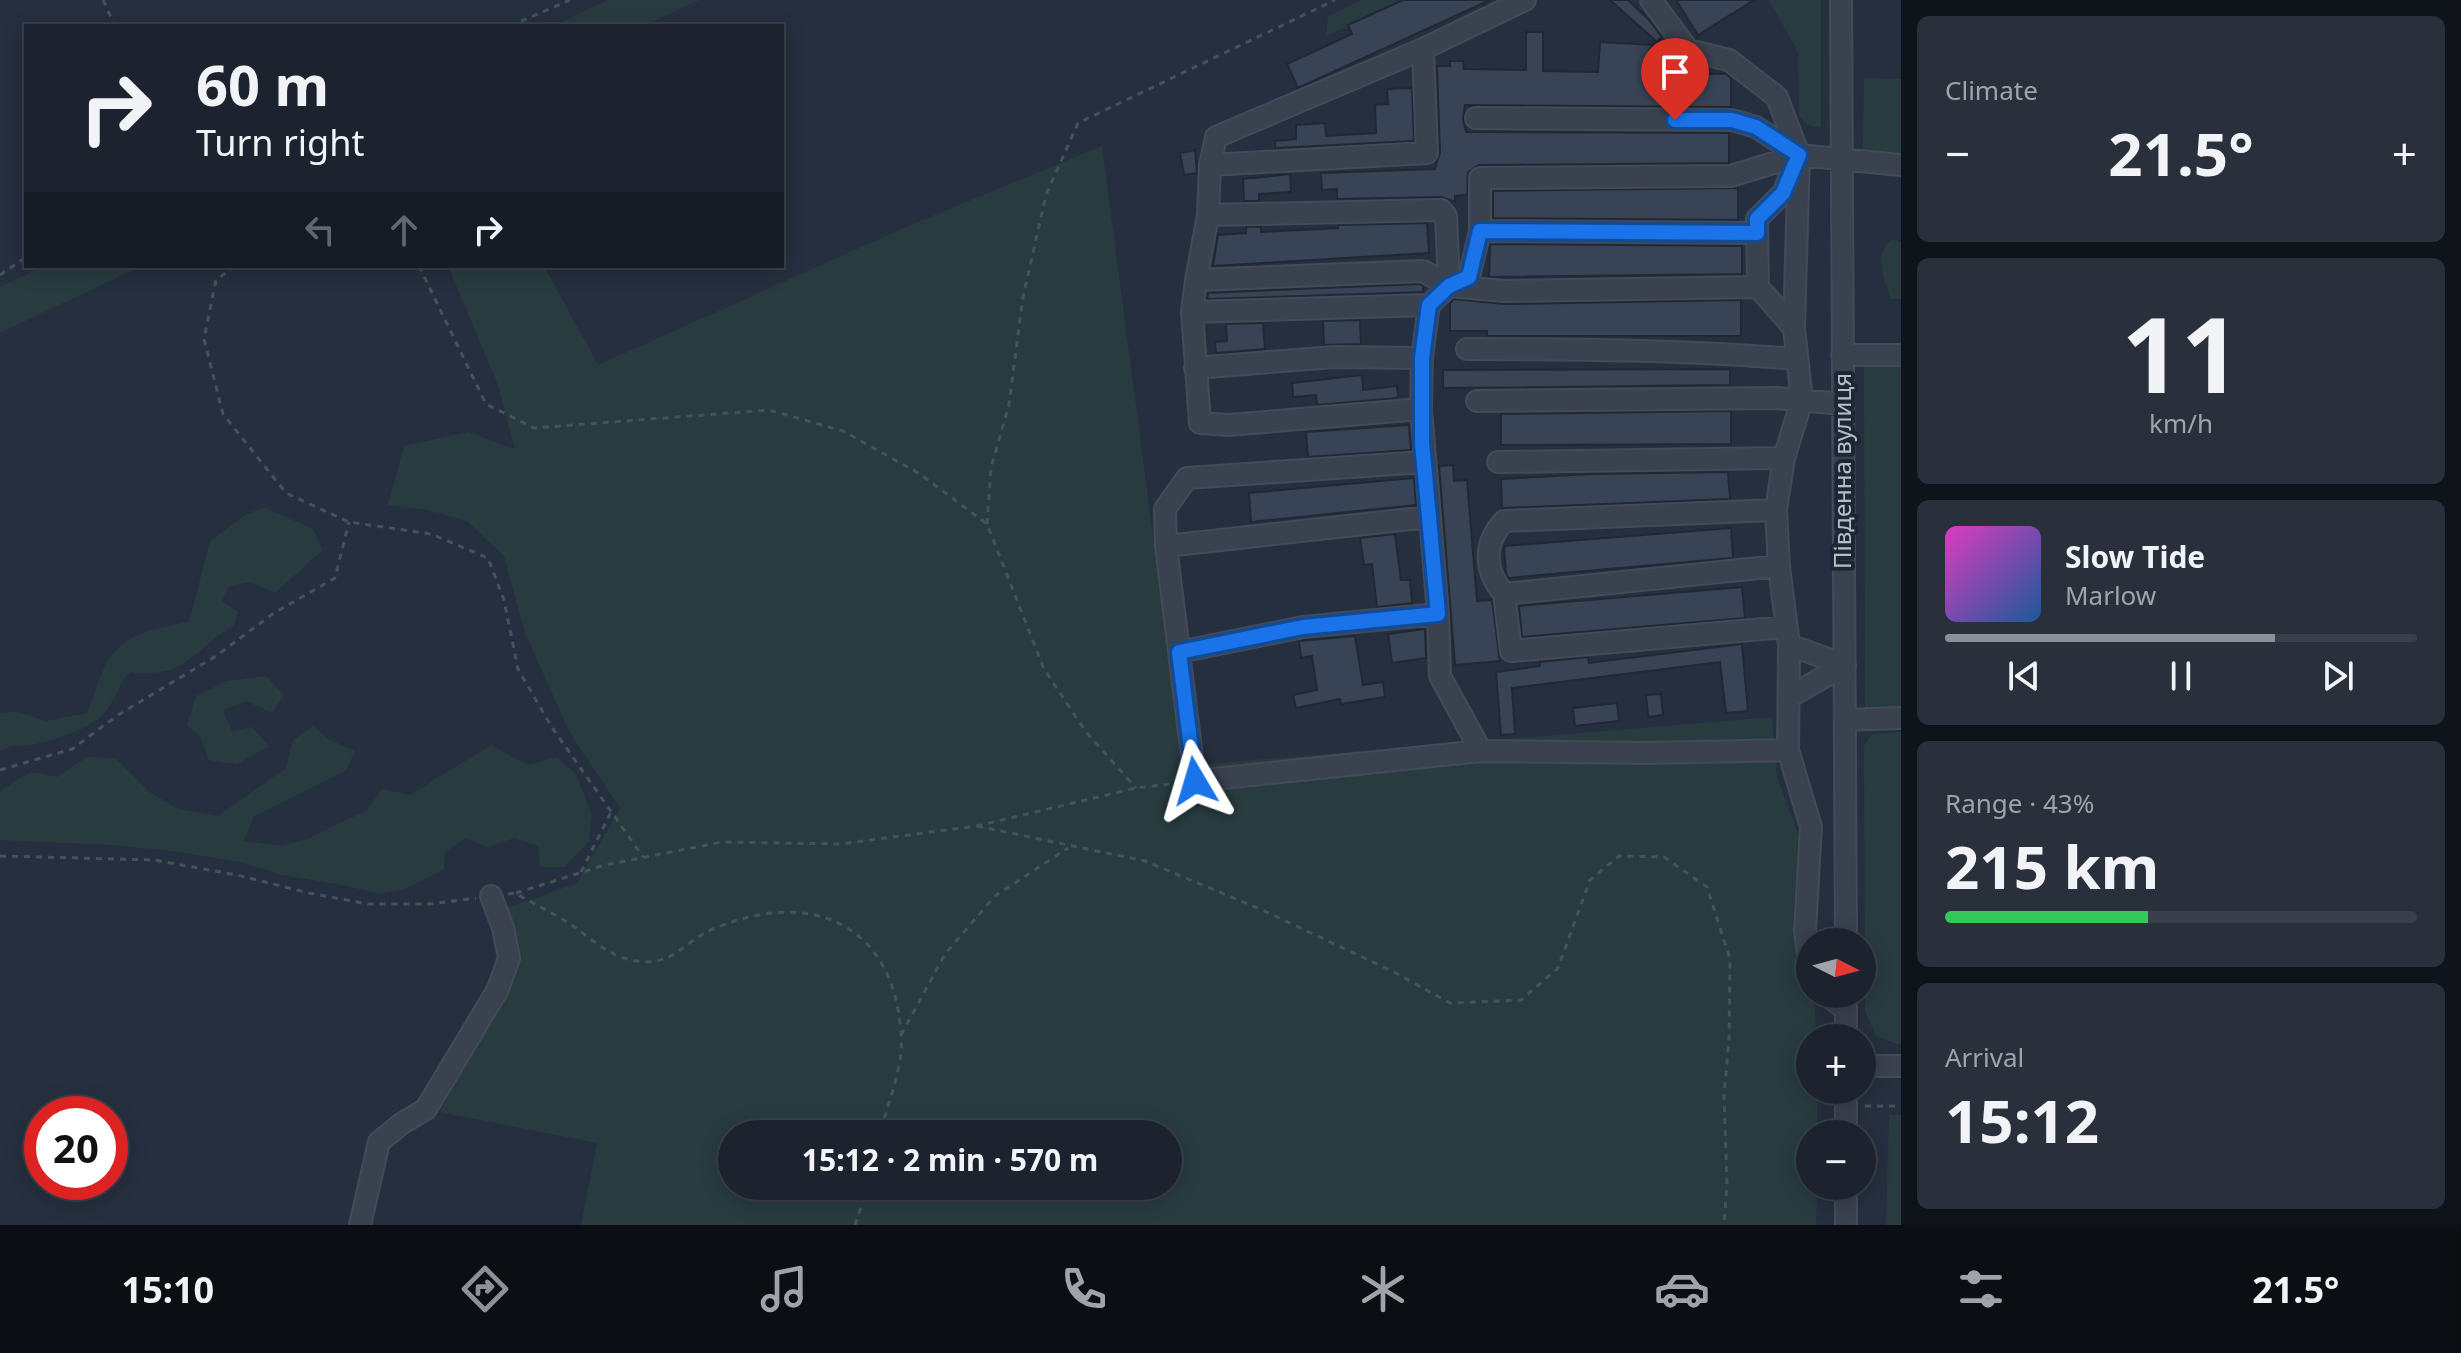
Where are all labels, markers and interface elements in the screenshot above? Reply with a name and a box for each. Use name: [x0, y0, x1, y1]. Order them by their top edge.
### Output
pin: [1641, 38, 1709, 120]
text: 60 m: [196, 46, 329, 122]
icon: arrive: [1653, 50, 1697, 94]
icon: right: [64, 56, 168, 160]
text: Climate: [1945, 72, 2038, 108]
text: 21.5°: [2108, 112, 2254, 194]
text: Turn right: [196, 118, 364, 167]
text: −: [1945, 123, 1970, 183]
text: +: [2392, 123, 2417, 183]
icon: left: [298, 208, 342, 252]
icon: ahead: [382, 208, 426, 252]
icon: right: [466, 208, 510, 252]
text: 11: [2122, 282, 2240, 423]
street label: Південна вулиця: [1825, 373, 1858, 569]
text: km/h: [2149, 405, 2213, 441]
text: Slow Tide: [2065, 536, 2205, 577]
text: Marlow: [2065, 577, 2156, 613]
icon: previous: [2002, 654, 2046, 698]
icon: pause: [2159, 654, 2203, 698]
icon: next: [2316, 654, 2360, 698]
position arrow: [1153, 739, 1237, 823]
text: Range · 43%: [1945, 785, 2094, 821]
text: 215 km: [1945, 825, 2159, 907]
north arrow: [1796, 928, 1876, 1008]
map controls: [1796, 928, 1876, 1200]
button: +: [1796, 1024, 1876, 1104]
text: Arrival: [1945, 1039, 2024, 1075]
text: 15:12: [1945, 1079, 2099, 1161]
speed limit sign: 20: [24, 1096, 128, 1200]
button: −: [1796, 1120, 1876, 1200]
text: 15:12 · 2 min · 570 m: [802, 1139, 1098, 1180]
icon: directions: [457, 1261, 513, 1317]
icon: music: [756, 1261, 812, 1317]
icon: phone: [1056, 1261, 1112, 1317]
icon: climate: [1355, 1261, 1411, 1317]
icon: car: [1654, 1261, 1710, 1317]
icon: filters: [1953, 1261, 2009, 1317]
text: 15:10: [122, 1265, 214, 1314]
text: 21.5°: [2252, 1265, 2339, 1314]

